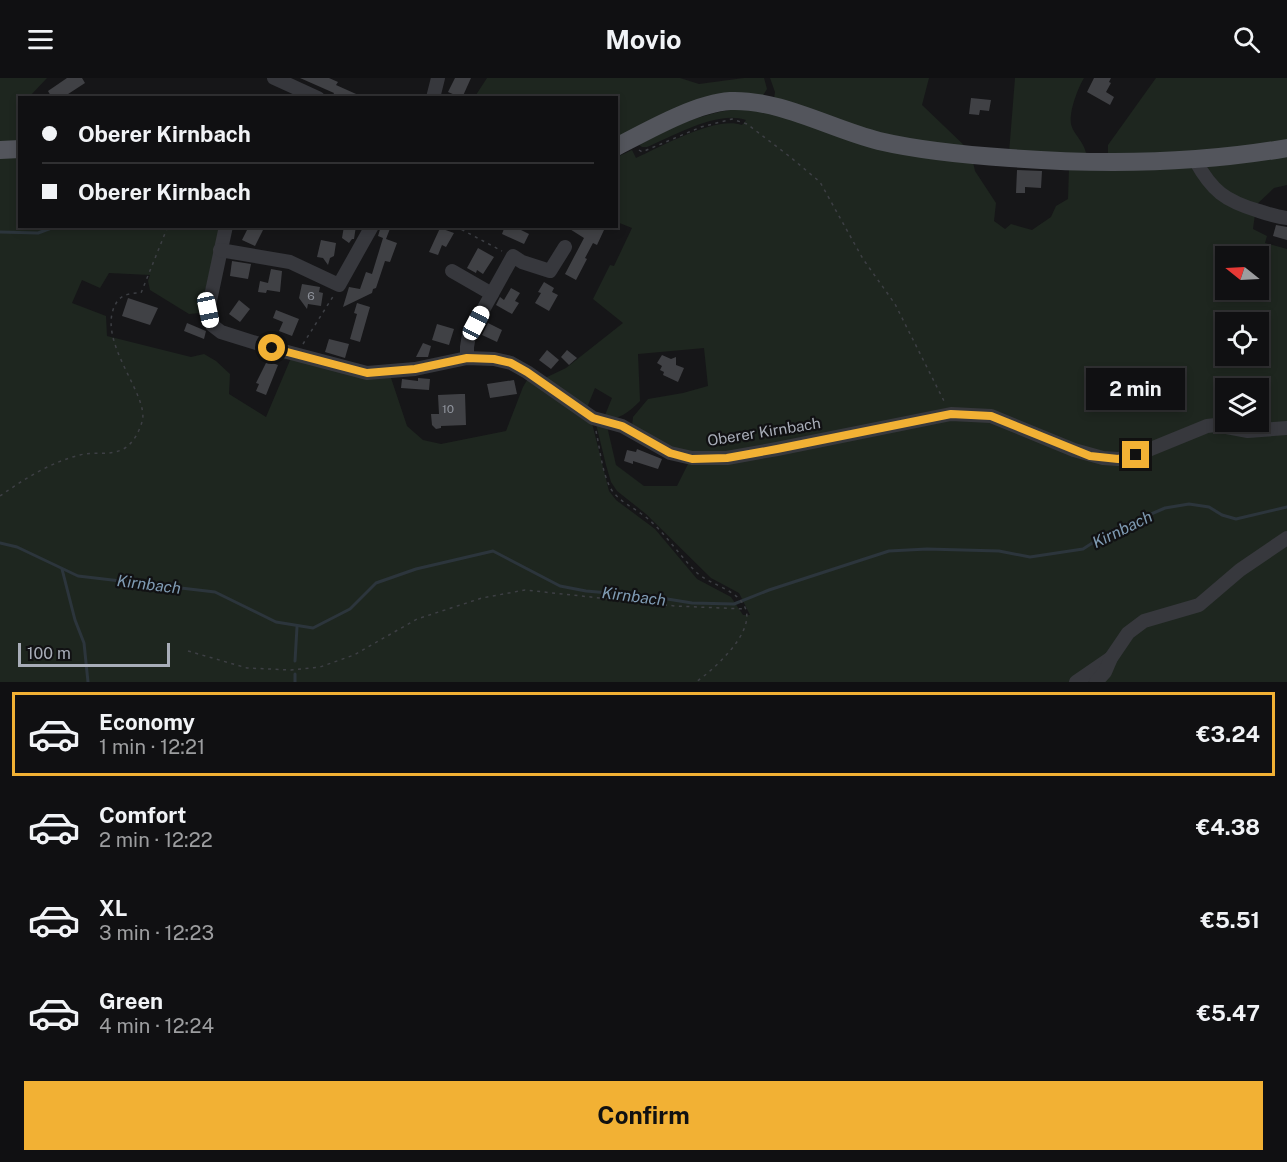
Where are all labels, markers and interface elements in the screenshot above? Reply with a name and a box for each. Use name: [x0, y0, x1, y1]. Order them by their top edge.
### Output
icon: menu: [24, 23, 57, 56]
text: Movio: [605, 23, 682, 55]
icon: search: [1230, 23, 1263, 56]
text: Oberer Kirnbach: [78, 121, 251, 147]
text: Oberer Kirnbach: [78, 179, 251, 205]
north arrow: [1215, 246, 1269, 300]
map controls: [1215, 246, 1269, 432]
house number: 6: [307, 289, 315, 303]
car: [195, 291, 221, 329]
car: [460, 303, 492, 343]
button: locate: [1215, 312, 1269, 366]
route start: [258, 334, 285, 361]
callout: 2 min: [1086, 368, 1186, 410]
text: 2 min: [1109, 377, 1162, 401]
button: layers: [1215, 378, 1269, 432]
house number: 10: [442, 402, 454, 416]
street label: Oberer Kirnbach: [706, 414, 822, 449]
route end: [1122, 441, 1149, 468]
water label: Kirnbach: [1089, 507, 1155, 552]
water label: Kirnbach: [116, 571, 182, 598]
water label: Kirnbach: [601, 583, 667, 610]
scale bar: [18, 640, 170, 668]
text: 100 m: [27, 644, 71, 663]
icon: car: [27, 707, 81, 761]
text: Economy: [99, 709, 195, 735]
text: €3.24: [1196, 721, 1260, 747]
text: 1 min · 12:21: [99, 735, 205, 759]
icon: car: [27, 800, 81, 854]
text: Comfort: [99, 802, 186, 828]
text: €4.38: [1196, 814, 1260, 840]
text: 2 min · 12:22: [99, 828, 213, 852]
icon: car: [27, 893, 81, 947]
text: XL: [99, 895, 127, 921]
text: €5.51: [1201, 907, 1260, 933]
text: 3 min · 12:23: [99, 921, 214, 945]
icon: car: [27, 986, 81, 1040]
text: Green: [99, 988, 163, 1014]
text: €5.47: [1197, 1000, 1260, 1026]
text: 4 min · 12:24: [99, 1014, 214, 1038]
button: Confirm: [24, 1081, 1263, 1150]

